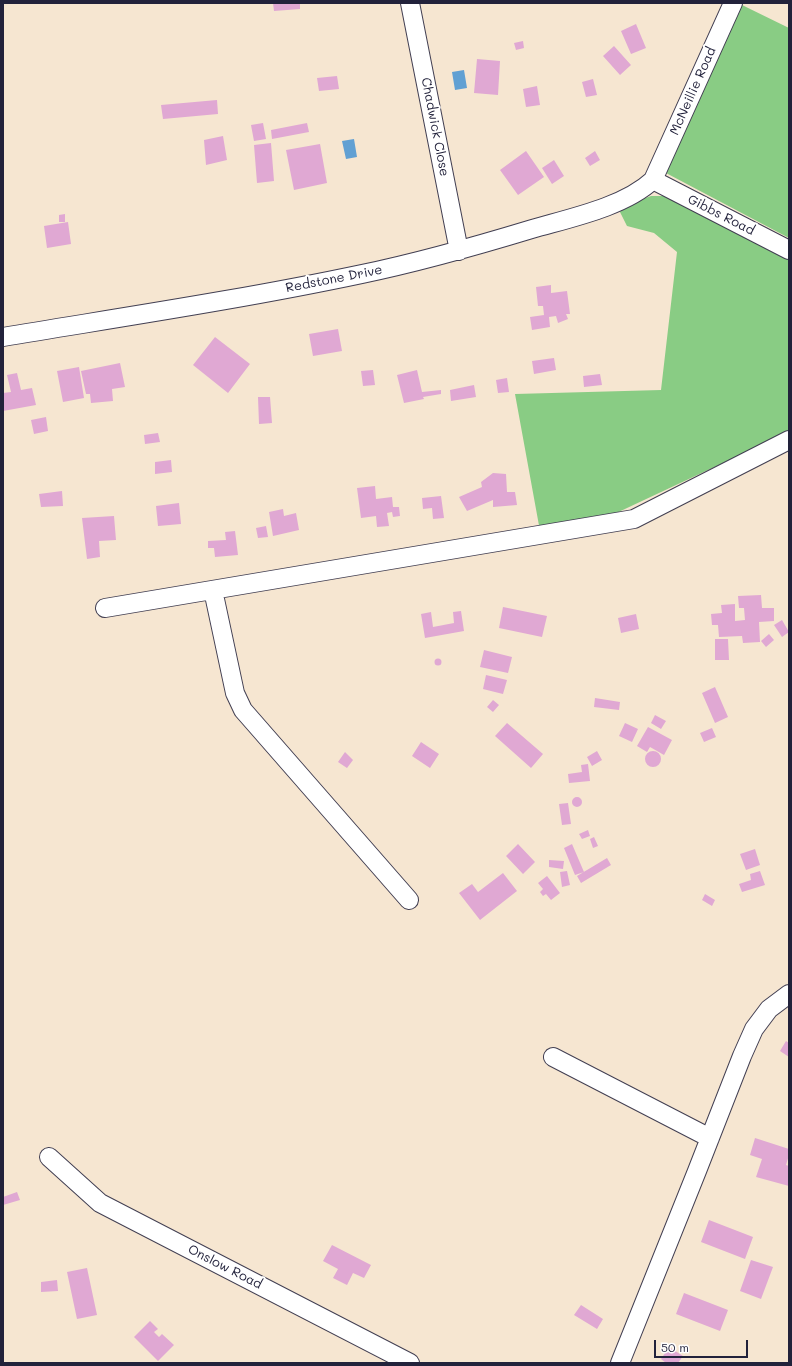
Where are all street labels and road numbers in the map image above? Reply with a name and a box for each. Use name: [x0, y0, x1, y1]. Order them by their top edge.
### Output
street label: McNeillie Road: [667, 45, 719, 137]
street label: Chadwick Close: [418, 76, 452, 178]
street label: Gibbs Road: [685, 191, 757, 239]
street label: Redstone Drive: [284, 262, 384, 296]
street label: Onslow Road: [185, 1242, 265, 1292]

